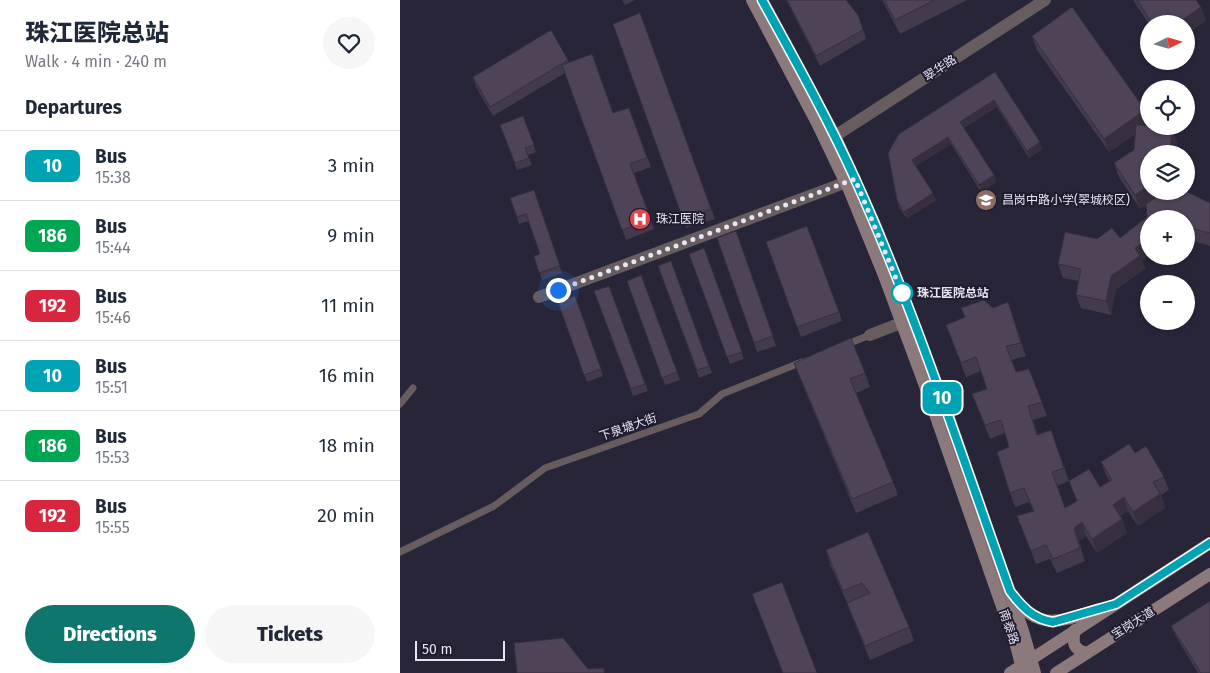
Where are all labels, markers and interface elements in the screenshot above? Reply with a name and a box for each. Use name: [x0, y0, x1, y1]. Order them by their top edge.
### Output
north arrow: [1140, 15, 1195, 70]
map controls: [1140, 15, 1195, 330]
button: heart: [323, 17, 375, 69]
text: 珠江医院总站: [25, 19, 169, 47]
text: Walk · 4 min · 240 m: [25, 52, 167, 71]
street label: 翠华路: [921, 52, 959, 84]
button: locate: [1140, 80, 1195, 135]
text: Departures: [25, 96, 122, 119]
text: Bus: [95, 145, 127, 168]
button: layers: [1140, 145, 1195, 200]
text: 3 min: [328, 154, 375, 177]
text: 10: [43, 155, 62, 177]
text: 15:38: [95, 168, 131, 187]
school or university icon: 昌岗中路小学(翠城校区): [974, 188, 998, 212]
place label: 昌岗中路小学(翠城校区): [1002, 193, 1130, 207]
hospital icon: 珠江医院: [628, 207, 652, 231]
button: +: [1140, 210, 1195, 265]
place label: 珠江医院: [656, 212, 704, 226]
text: Bus: [95, 215, 127, 238]
text: 9 min: [327, 224, 375, 247]
text: 186: [38, 225, 67, 247]
text: 15:44: [95, 238, 131, 257]
button: −: [1140, 275, 1195, 330]
your location: [546, 278, 571, 303]
marker: 珠江医院总站: [891, 282, 913, 304]
text: Bus: [95, 285, 127, 308]
place label: 珠江医院总站: [917, 286, 989, 300]
text: 11 min: [321, 294, 375, 317]
text: 192: [39, 295, 66, 317]
text: 15:46: [95, 308, 131, 327]
text: Bus: [95, 355, 127, 378]
text: 16 min: [319, 364, 375, 387]
text: 10: [43, 365, 62, 387]
text: 15:51: [95, 378, 128, 397]
line badge: 10: [920, 382, 964, 414]
text: 10: [933, 387, 951, 409]
street label: 下泉塘大街: [597, 411, 659, 443]
text: Bus: [95, 425, 127, 448]
text: 18 min: [318, 434, 375, 457]
text: 186: [38, 435, 67, 457]
text: 15:53: [95, 448, 130, 467]
text: Bus: [95, 495, 127, 518]
text: 20 min: [317, 504, 375, 527]
text: 192: [39, 505, 66, 527]
text: 15:55: [95, 518, 130, 537]
street label: 宝岗大道: [1109, 604, 1157, 642]
button: Directions: [25, 605, 195, 663]
button: Tickets: [205, 605, 375, 663]
street label: 南泰路: [997, 608, 1021, 646]
scale bar: [415, 638, 505, 661]
text: 50 m: [422, 641, 453, 658]

